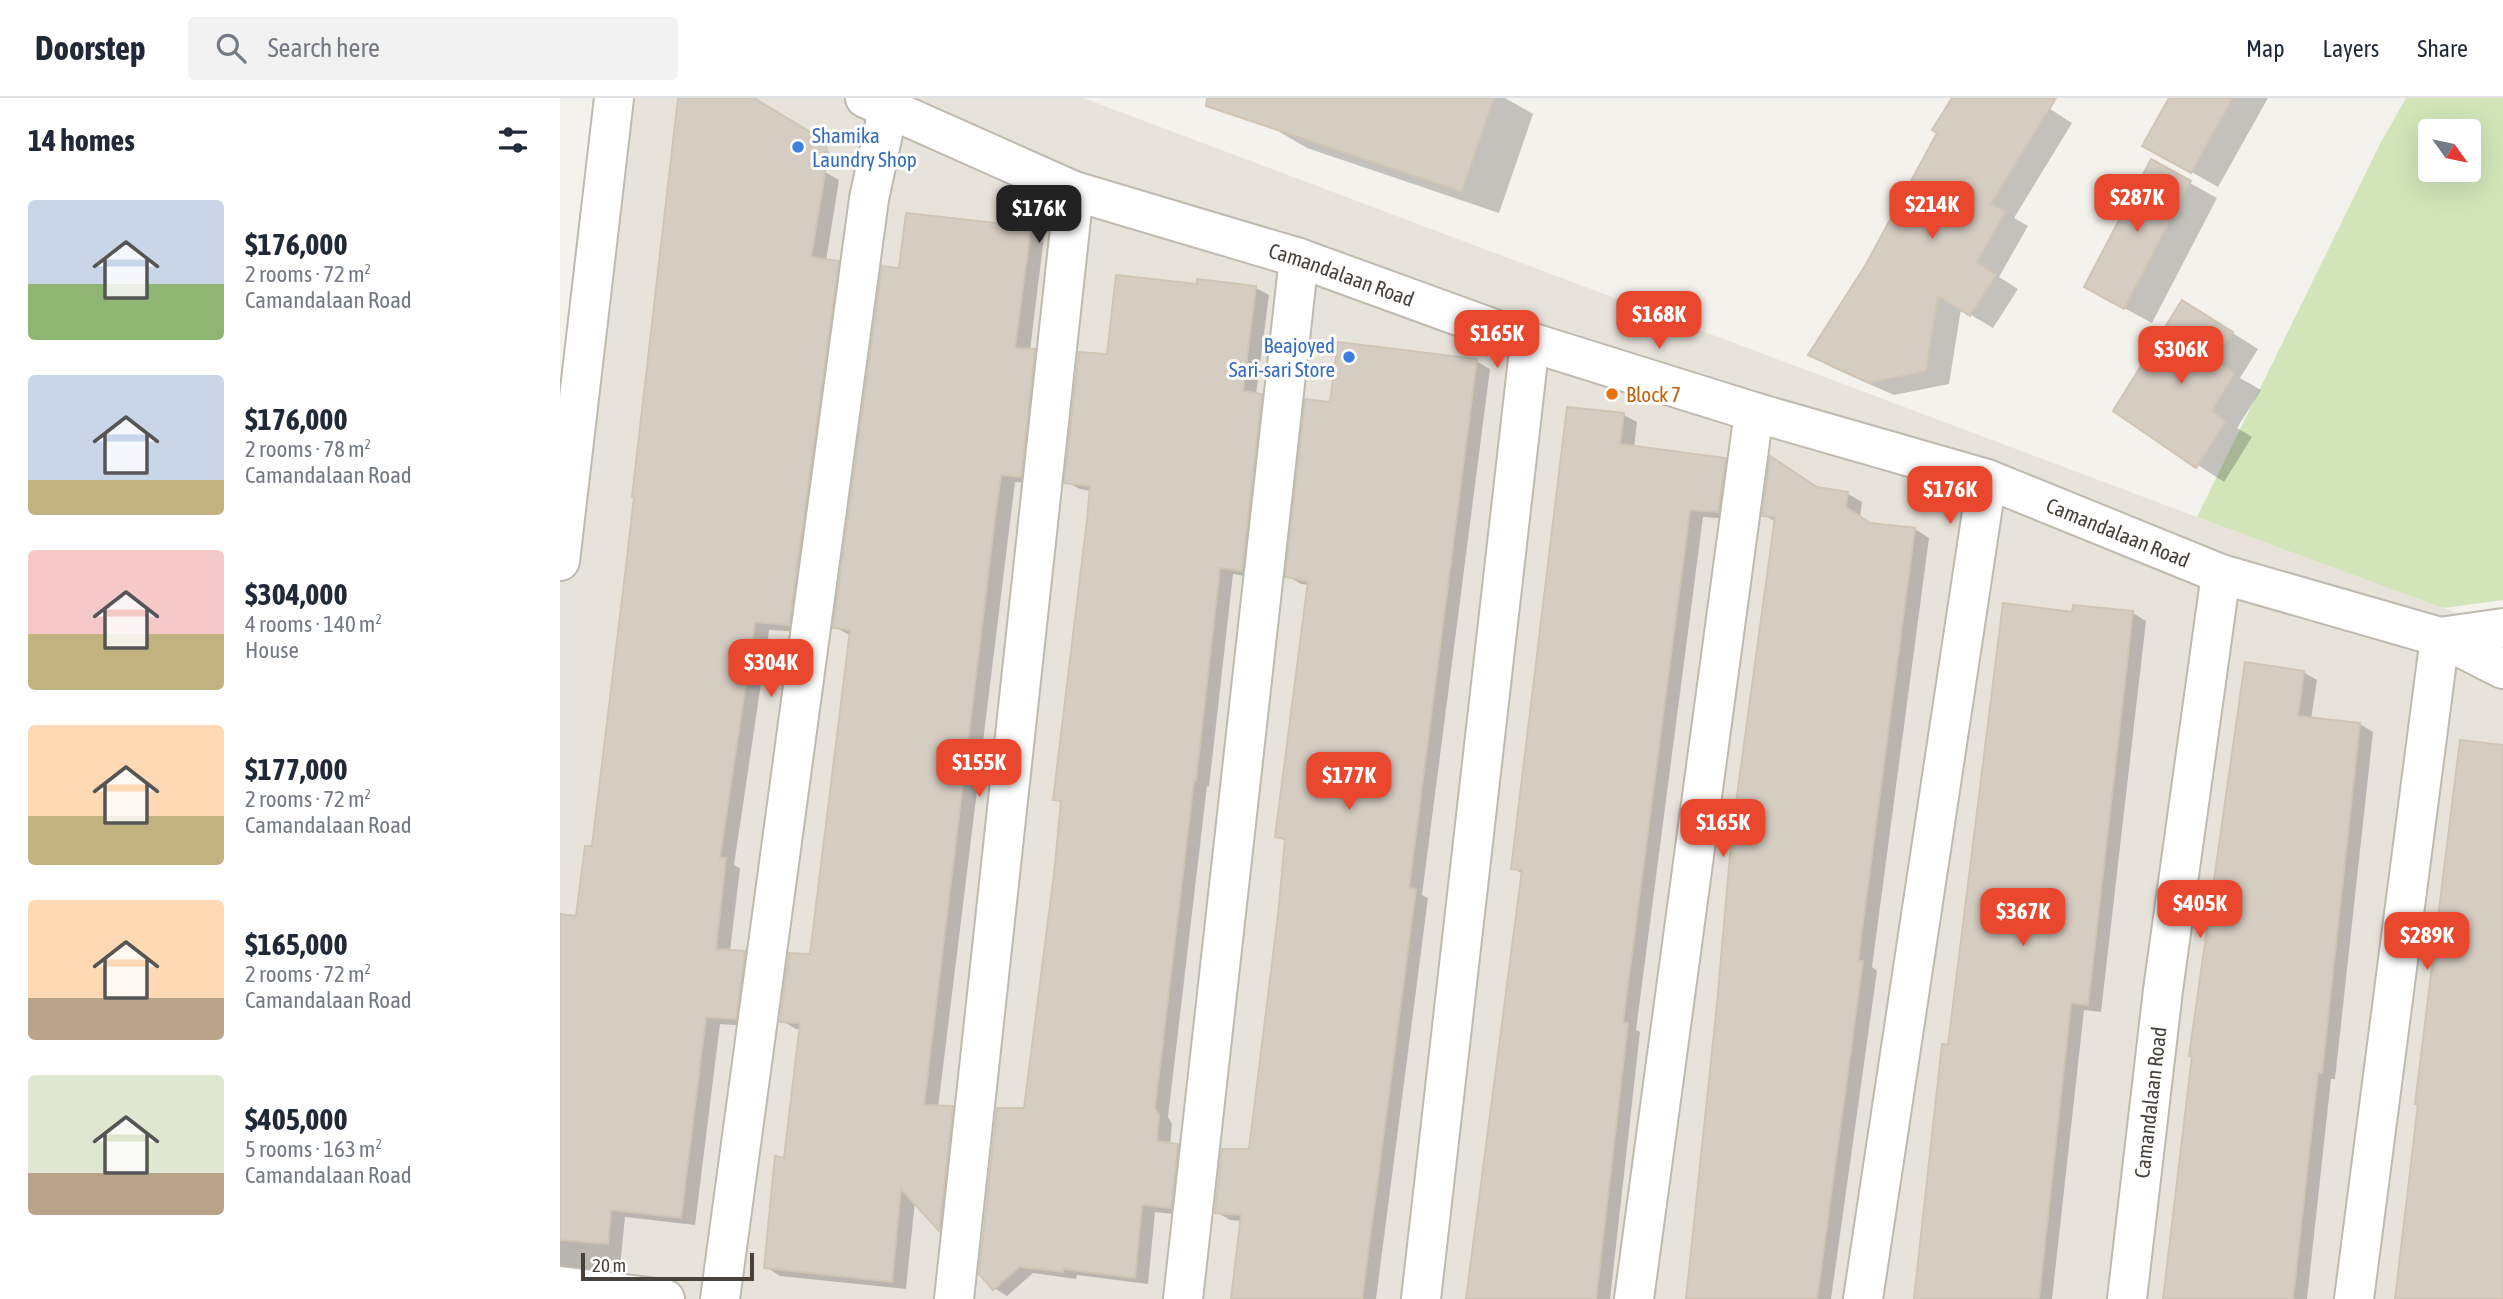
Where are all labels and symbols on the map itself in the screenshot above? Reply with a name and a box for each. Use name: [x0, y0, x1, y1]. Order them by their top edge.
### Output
north arrow: [2418, 119, 2482, 182]
place label: Shamika Laundry Shop: [812, 123, 917, 171]
marker: Shamika Laundry Shop: [790, 139, 806, 155]
pin: $287K: [2088, 174, 2186, 234]
pin: $214K: [1883, 181, 1981, 241]
pin: $176K: [990, 186, 1088, 245]
street label: Camandalaan Road: [1266, 238, 1417, 311]
pin: $168K: [1610, 292, 1708, 351]
pin: $165K: [1448, 310, 1546, 370]
pin: $306K: [2132, 327, 2230, 386]
place label: Beajoyed Sari-sari Store: [1229, 333, 1335, 381]
marker: Beajoyed Sari-sari Store: [1341, 349, 1357, 365]
place label: Block 7: [1626, 382, 1681, 406]
marker: Block 7: [1604, 386, 1620, 402]
pin: $176K: [1901, 466, 1999, 526]
street label: Camandalaan Road: [2043, 492, 2193, 572]
pin: $304K: [722, 640, 820, 699]
pin: $155K: [930, 740, 1028, 799]
pin: $177K: [1300, 752, 1398, 812]
pin: $165K: [1674, 800, 1772, 859]
pin: $405K: [2151, 880, 2249, 940]
pin: $367K: [1974, 888, 2072, 948]
pin: $289K: [2378, 912, 2476, 972]
street label: Camandalaan Road: [2129, 1025, 2171, 1179]
scale bar: [581, 1250, 754, 1282]

